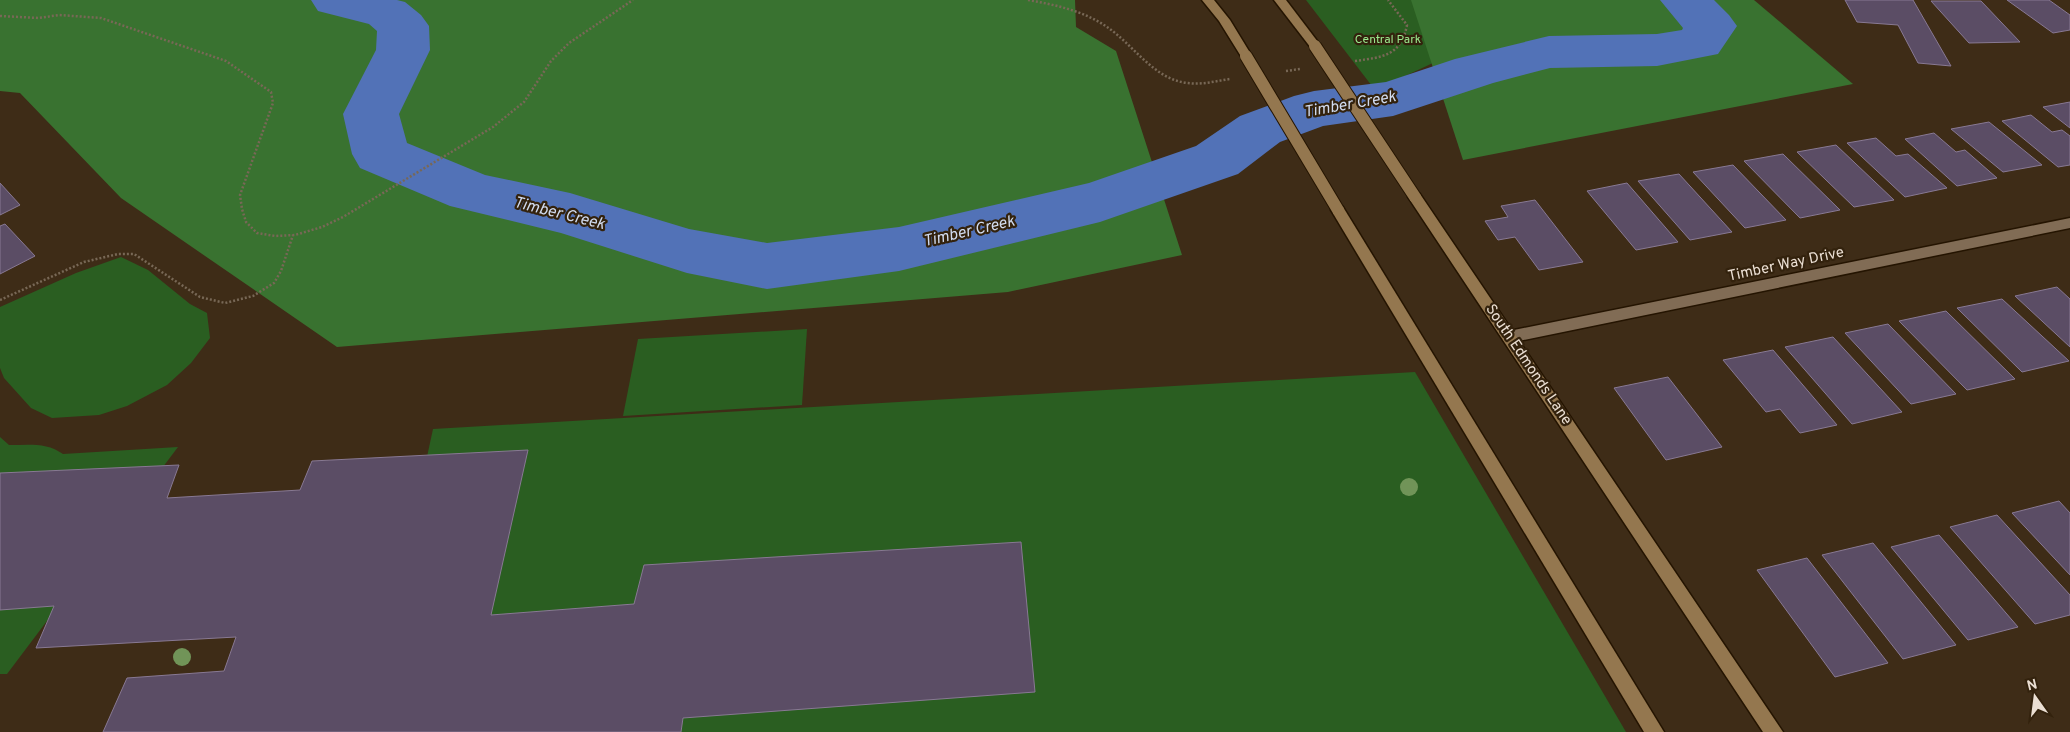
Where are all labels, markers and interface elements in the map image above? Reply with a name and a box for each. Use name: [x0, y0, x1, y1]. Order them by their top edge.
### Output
park label: Central Park: [1355, 32, 1421, 48]
water label: Timber Creek: [1302, 87, 1398, 123]
water label: Timber Creek: [511, 193, 607, 235]
water label: Timber Creek: [921, 212, 1018, 252]
street label: Timber Way Drive: [1726, 243, 1846, 287]
street label: South Edmonds Lane: [1480, 301, 1576, 429]
north arrow: [2010, 672, 2060, 722]
text: N: [2025, 676, 2039, 695]

